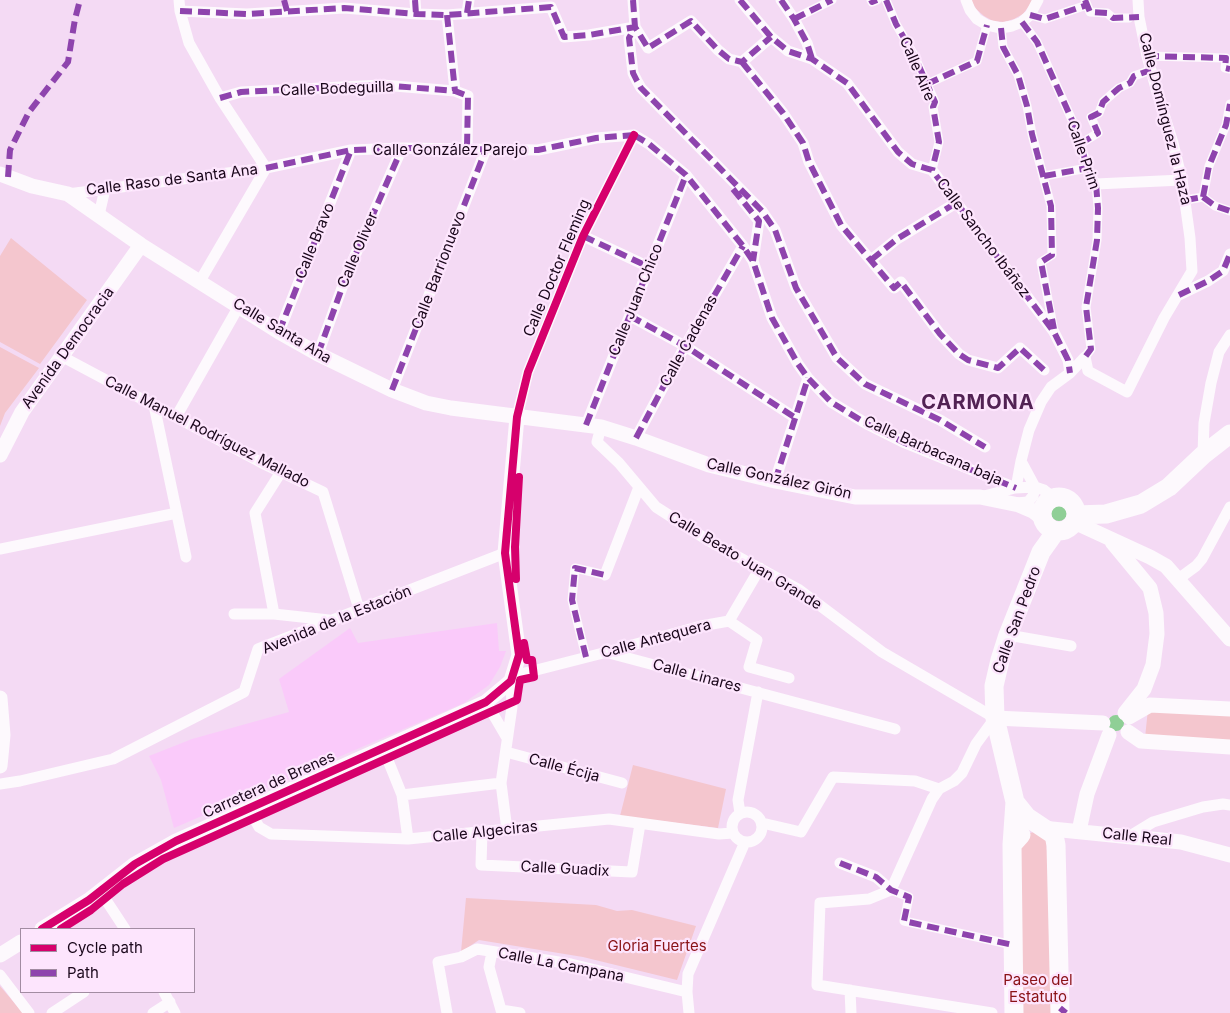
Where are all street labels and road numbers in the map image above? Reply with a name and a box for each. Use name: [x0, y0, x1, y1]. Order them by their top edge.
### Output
street label: Calle Domínguez la Haza: [1135, 31, 1195, 207]
street label: Calle Aire: [895, 34, 939, 104]
street label: Calle Bodeguilla: [280, 78, 394, 100]
street label: Calle Prim: [1063, 118, 1103, 192]
street label: Calle González Parejo: [373, 141, 527, 159]
street label: Calle Raso de Santa Ana: [85, 161, 259, 199]
street label: Calle Sancho Ibáñez: [932, 175, 1034, 301]
street label: Calle Doctor Fleming: [520, 197, 594, 339]
street label: Calle Bravo: [292, 200, 338, 282]
street label: Calle Barrionuevo: [408, 208, 470, 332]
street label: Calle Oliver: [334, 209, 382, 291]
street label: Calle Juan Chico: [605, 241, 667, 359]
street label: Avenida Democracia: [18, 284, 118, 412]
street label: Calle Cadenas: [656, 292, 722, 390]
street label: Calle Santa Ana: [229, 295, 335, 367]
street label: Calle Manuel Rodríguez Mallado: [101, 372, 313, 492]
street label: Calle Barbacana baja: [861, 412, 1005, 490]
street label: Calle González Girón: [705, 455, 853, 503]
street label: Calle Beato Juan Grande: [665, 508, 825, 614]
street label: Calle San Pedro: [989, 564, 1045, 676]
street label: Avenida de la Estación: [260, 582, 414, 658]
street label: Calle Antequera: [599, 616, 713, 662]
street label: Calle Linares: [651, 656, 743, 696]
street label: Carretera de Brenes: [200, 748, 338, 822]
street label: Calle Écija: [526, 750, 602, 786]
street label: Calle Algeciras: [431, 818, 539, 846]
street label: Calle Real: [1101, 824, 1173, 850]
street label: Calle Guadix: [520, 858, 610, 880]
street label: Calle La Campana: [496, 944, 626, 986]

